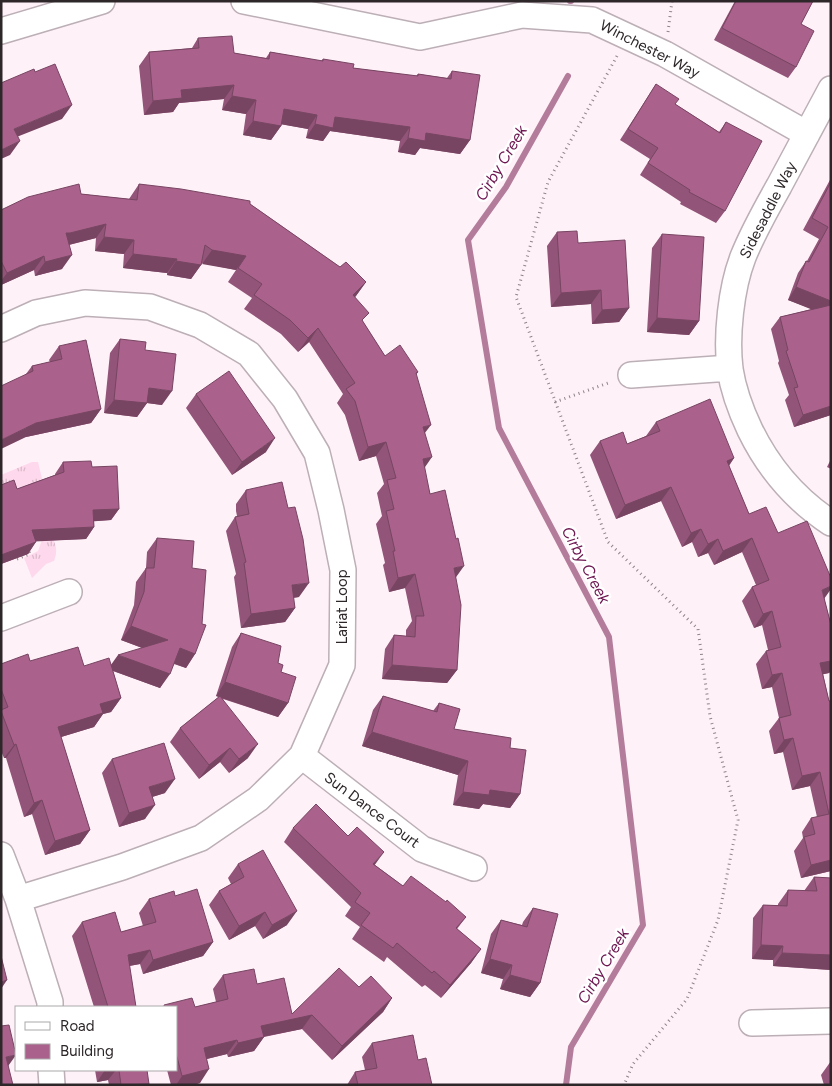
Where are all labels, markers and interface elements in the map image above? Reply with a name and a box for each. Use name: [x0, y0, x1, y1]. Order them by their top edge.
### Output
street label: Winchester Way: [597, 16, 703, 82]
water label: Cirby Creek: [471, 121, 532, 204]
street label: Sidesaddle Way: [736, 158, 800, 261]
water label: Cirby Creek: [558, 523, 615, 608]
street label: Lariat Loop: [333, 569, 351, 645]
street label: Sun Dance Court: [321, 768, 423, 852]
water label: Cirby Creek: [573, 924, 634, 1007]
legend: [15, 1006, 178, 1071]
text: Road: [60, 1017, 95, 1035]
text: Building: [60, 1042, 114, 1060]

